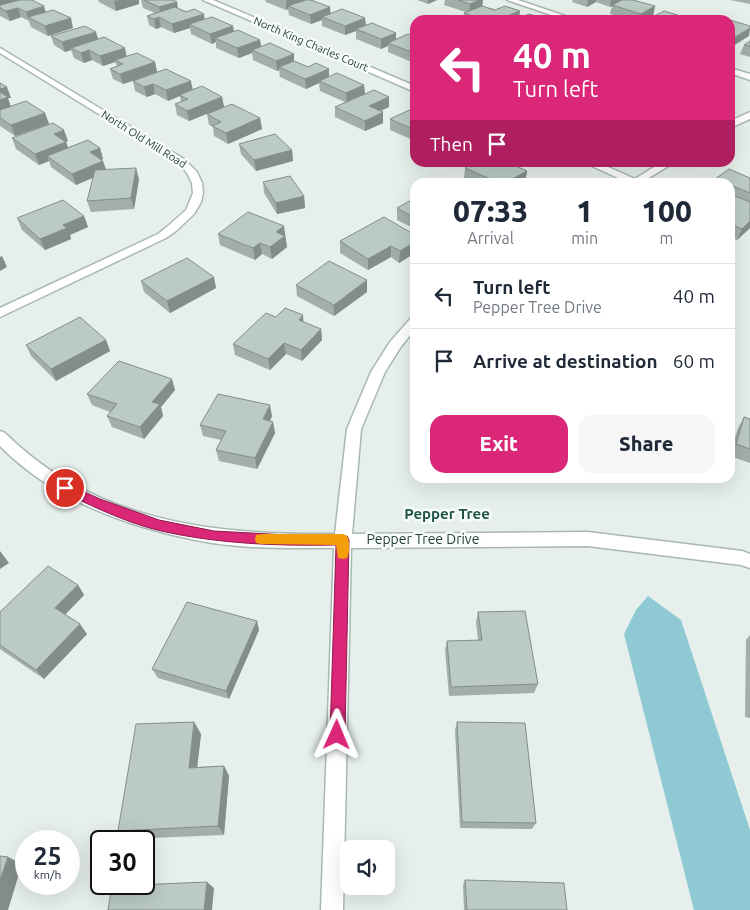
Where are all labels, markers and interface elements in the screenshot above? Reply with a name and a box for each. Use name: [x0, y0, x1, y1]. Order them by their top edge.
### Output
street label: North King Charles Court: [252, 14, 371, 74]
icon: left: [430, 35, 495, 100]
text: 40 m: [513, 35, 591, 75]
text: Turn left: [513, 76, 598, 101]
street label: North Old Mill Road: [99, 108, 189, 170]
icon: arrive: [483, 130, 511, 158]
text: Then: [430, 133, 473, 155]
text: 07:33: [453, 194, 528, 228]
text: 1: [576, 194, 593, 228]
text: 100: [641, 194, 692, 228]
text: Arrival: [467, 229, 514, 247]
text: min: [571, 229, 598, 247]
text: m: [660, 229, 673, 247]
text: Turn left: [473, 276, 551, 298]
icon: left: [430, 282, 458, 310]
text: 40 m: [673, 285, 715, 307]
text: Pepper Tree Drive: [473, 298, 602, 316]
icon: arrive: [430, 347, 458, 375]
text: Arrive at destination: [473, 350, 658, 372]
text: 60 m: [673, 350, 715, 372]
button: Exit: [430, 415, 568, 473]
button: Share: [578, 415, 715, 473]
pin: [44, 467, 86, 509]
icon: arrive: [51, 474, 79, 502]
district label: Pepper Tree: [404, 505, 490, 522]
street label: Pepper Tree Drive: [367, 531, 479, 547]
position arrow: [310, 708, 362, 760]
speed limit sign: 30: [90, 830, 155, 895]
map controls: [340, 840, 395, 895]
button: sound: [340, 840, 395, 895]
text: 25: [33, 842, 62, 870]
text: km/h: [34, 868, 61, 881]

